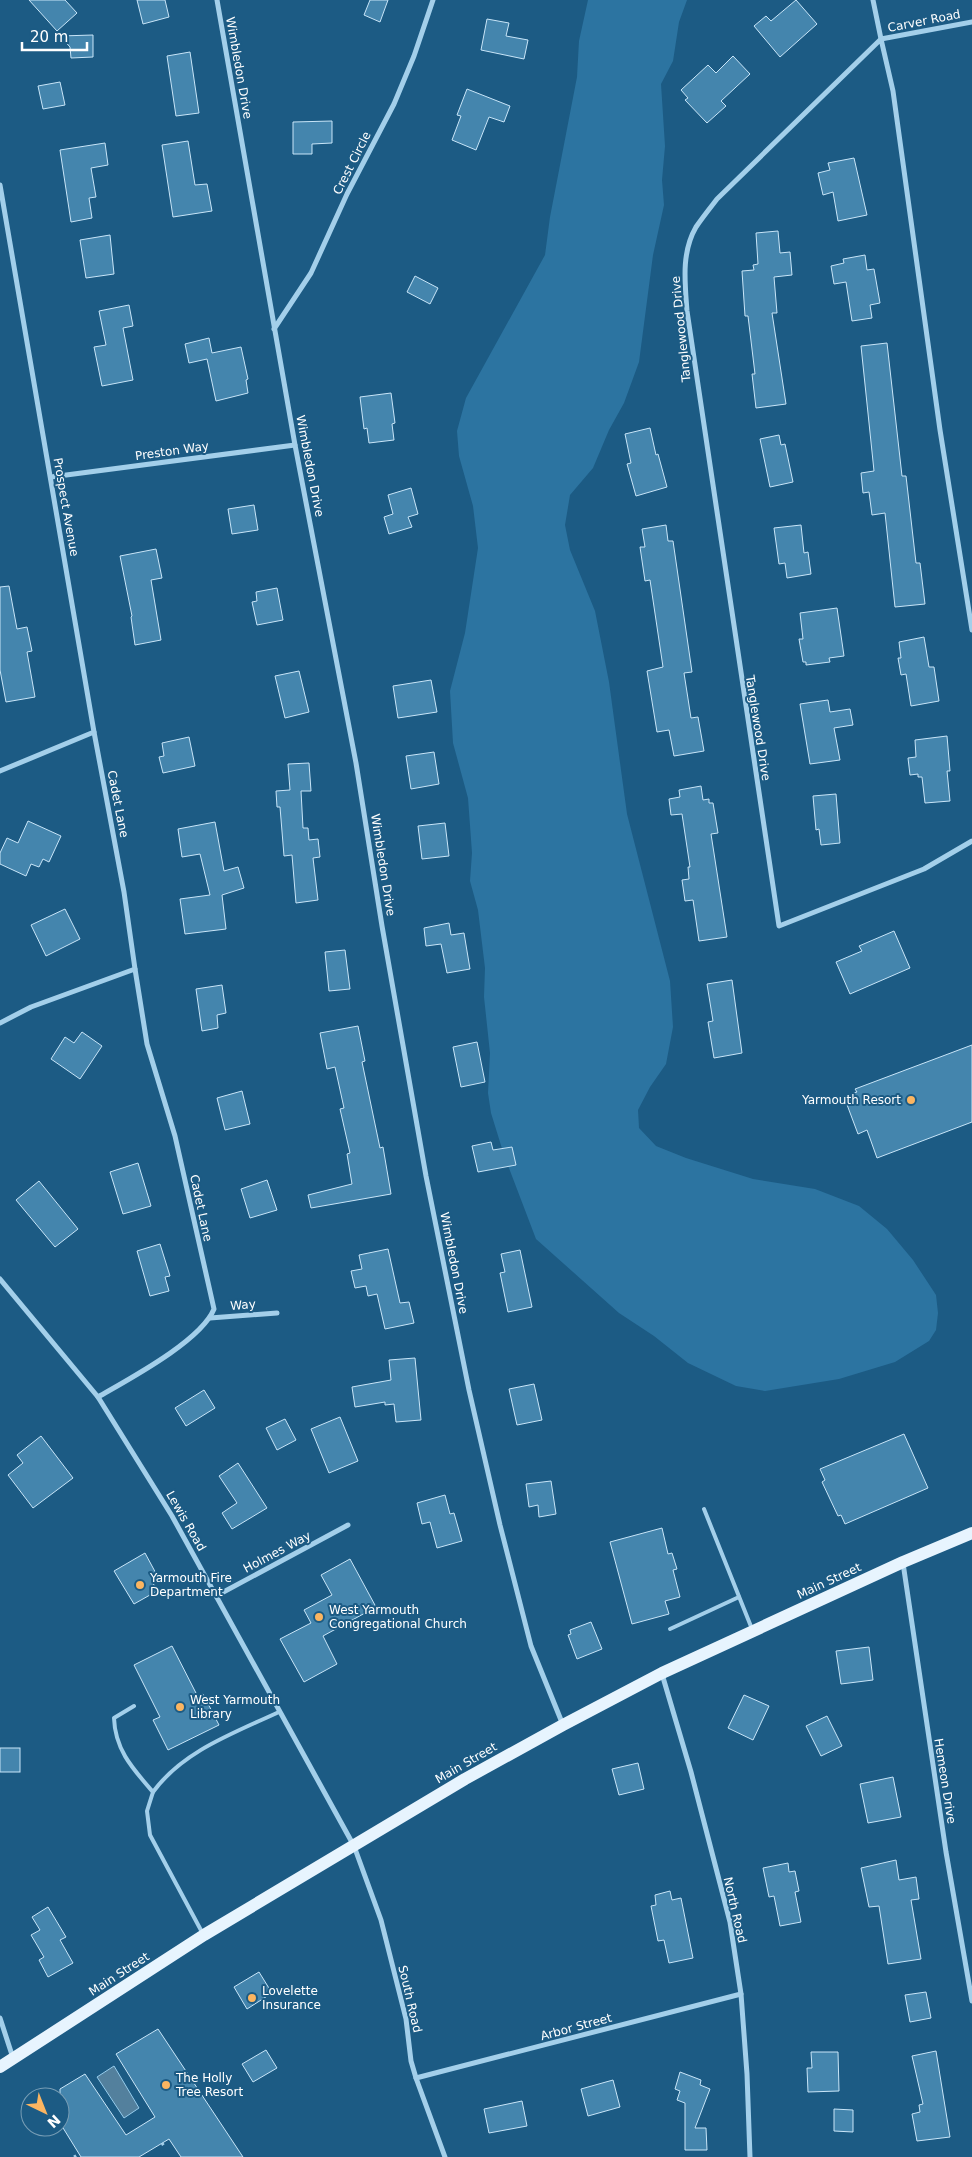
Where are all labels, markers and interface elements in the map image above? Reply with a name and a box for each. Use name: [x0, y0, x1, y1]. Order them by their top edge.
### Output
street label: Carver Road: [886, 7, 962, 35]
street label: Wimbledon Drive: [223, 16, 255, 120]
scale bar: [22, 20, 88, 52]
text: 20 m: [30, 28, 68, 46]
street label: Crest Circle: [330, 129, 374, 197]
street label: Tanglewood Drive: [668, 275, 694, 384]
street label: Wimbledon Drive: [293, 414, 327, 518]
street label: Preston Way: [134, 439, 210, 463]
street label: Prospect Avenue: [50, 457, 82, 557]
street label: Tanglewood Drive: [743, 673, 773, 782]
street label: Cadet Lane: [105, 769, 131, 839]
street label: Wimbledon Drive: [368, 813, 398, 917]
place label: Yarmouth Resort: [801, 1093, 901, 1107]
marker: Yarmouth Resort: [905, 1094, 917, 1106]
street label: Cadet Lane: [187, 1173, 215, 1243]
street label: Wimbledon Drive: [437, 1211, 471, 1315]
street label: Way: [230, 1297, 256, 1313]
street label: Lewis Road: [163, 1488, 209, 1554]
street label: Holmes Way: [241, 1528, 313, 1576]
street label: Main Street: [795, 1560, 863, 1602]
place label: Yarmouth Fire Department: [149, 1571, 232, 1599]
marker: Yarmouth Fire Department: [134, 1579, 146, 1591]
place label: West Yarmouth Congregational Church: [329, 1603, 467, 1631]
marker: West Yarmouth Congregational Church: [313, 1611, 325, 1623]
place label: West Yarmouth Library: [190, 1693, 280, 1721]
marker: West Yarmouth Library: [174, 1701, 186, 1713]
street label: Hemeon Drive: [931, 1737, 959, 1825]
street label: Main Street: [433, 1740, 500, 1786]
street label: North Road: [721, 1876, 749, 1944]
street label: Main Street: [86, 1949, 152, 1999]
street label: South Road: [395, 1964, 425, 2034]
place label: Lovelette Insurance: [262, 1984, 321, 2012]
marker: Lovelette Insurance: [246, 1992, 258, 2004]
street label: Arbor Street: [539, 2011, 614, 2043]
place label: The Holly Tree Resort: [175, 2071, 244, 2099]
marker: The Holly Tree Resort: [160, 2079, 172, 2091]
north arrow: [20, 2087, 70, 2137]
text: N: [44, 2112, 64, 2131]

